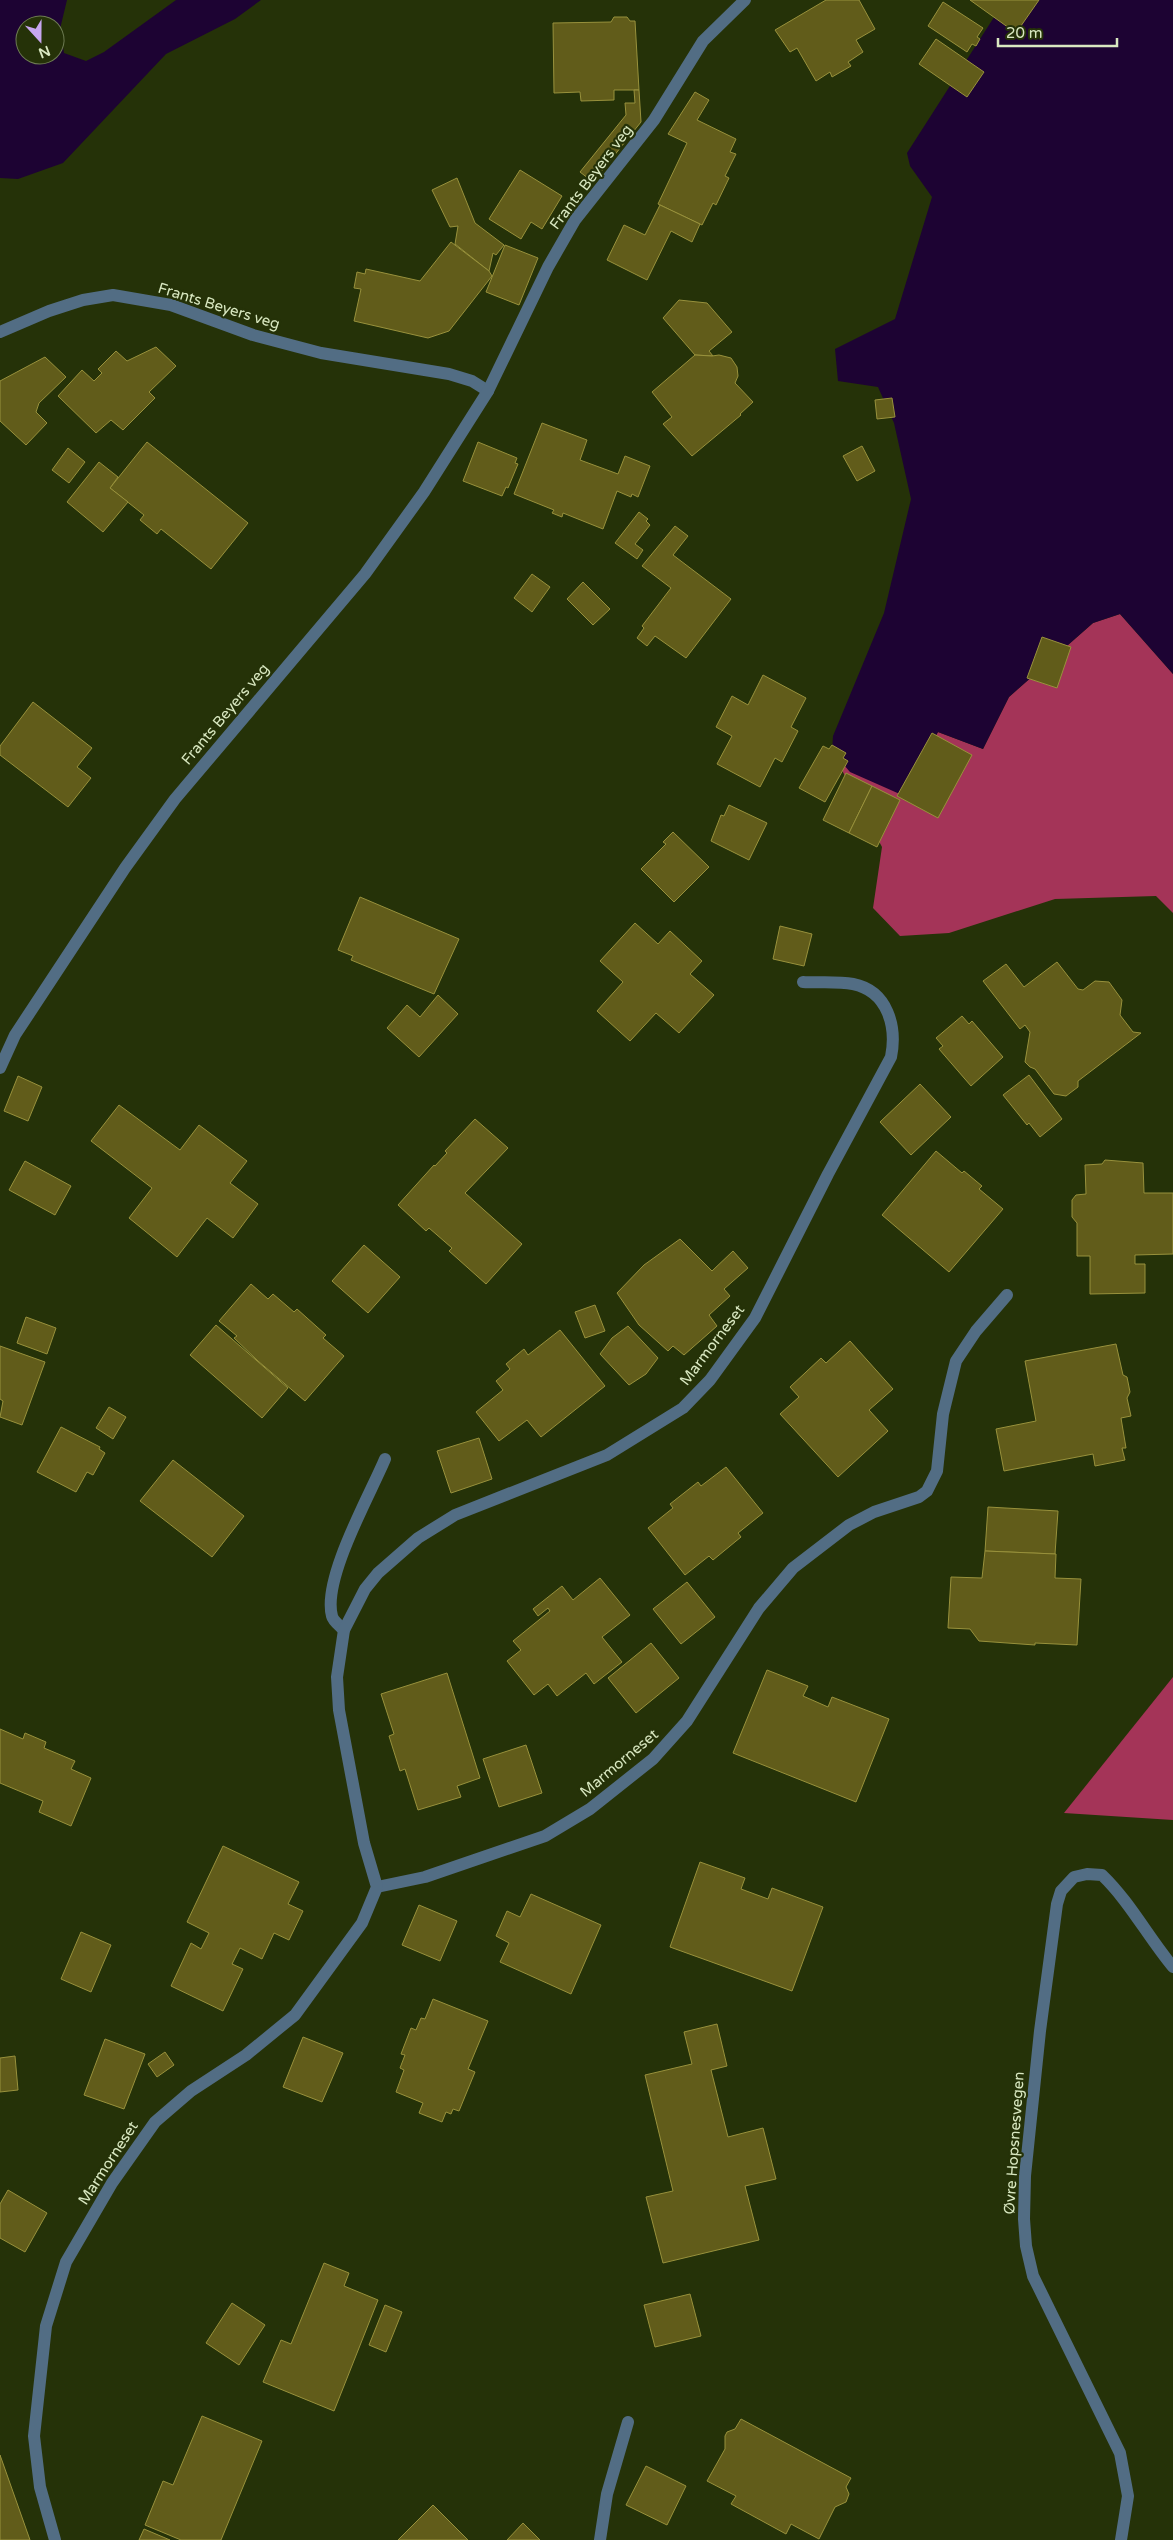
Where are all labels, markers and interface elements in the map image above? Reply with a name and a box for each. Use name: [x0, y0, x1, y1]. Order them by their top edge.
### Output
north arrow: [15, 15, 65, 65]
scale bar: [998, 15, 1117, 47]
text: 20 m: [1006, 24, 1043, 42]
text: N: [36, 42, 53, 62]
street label: Frants Beyers veg: [546, 121, 636, 233]
street label: Frants Beyers veg: [156, 279, 282, 333]
street label: Frants Beyers veg: [177, 660, 273, 768]
street label: Marmorneset: [676, 1301, 748, 1389]
street label: Marmorneset: [576, 1725, 662, 1801]
street label: Øvre Hopsnesvegen: [1000, 2071, 1028, 2215]
street label: Marmorneset: [74, 2117, 142, 2208]

